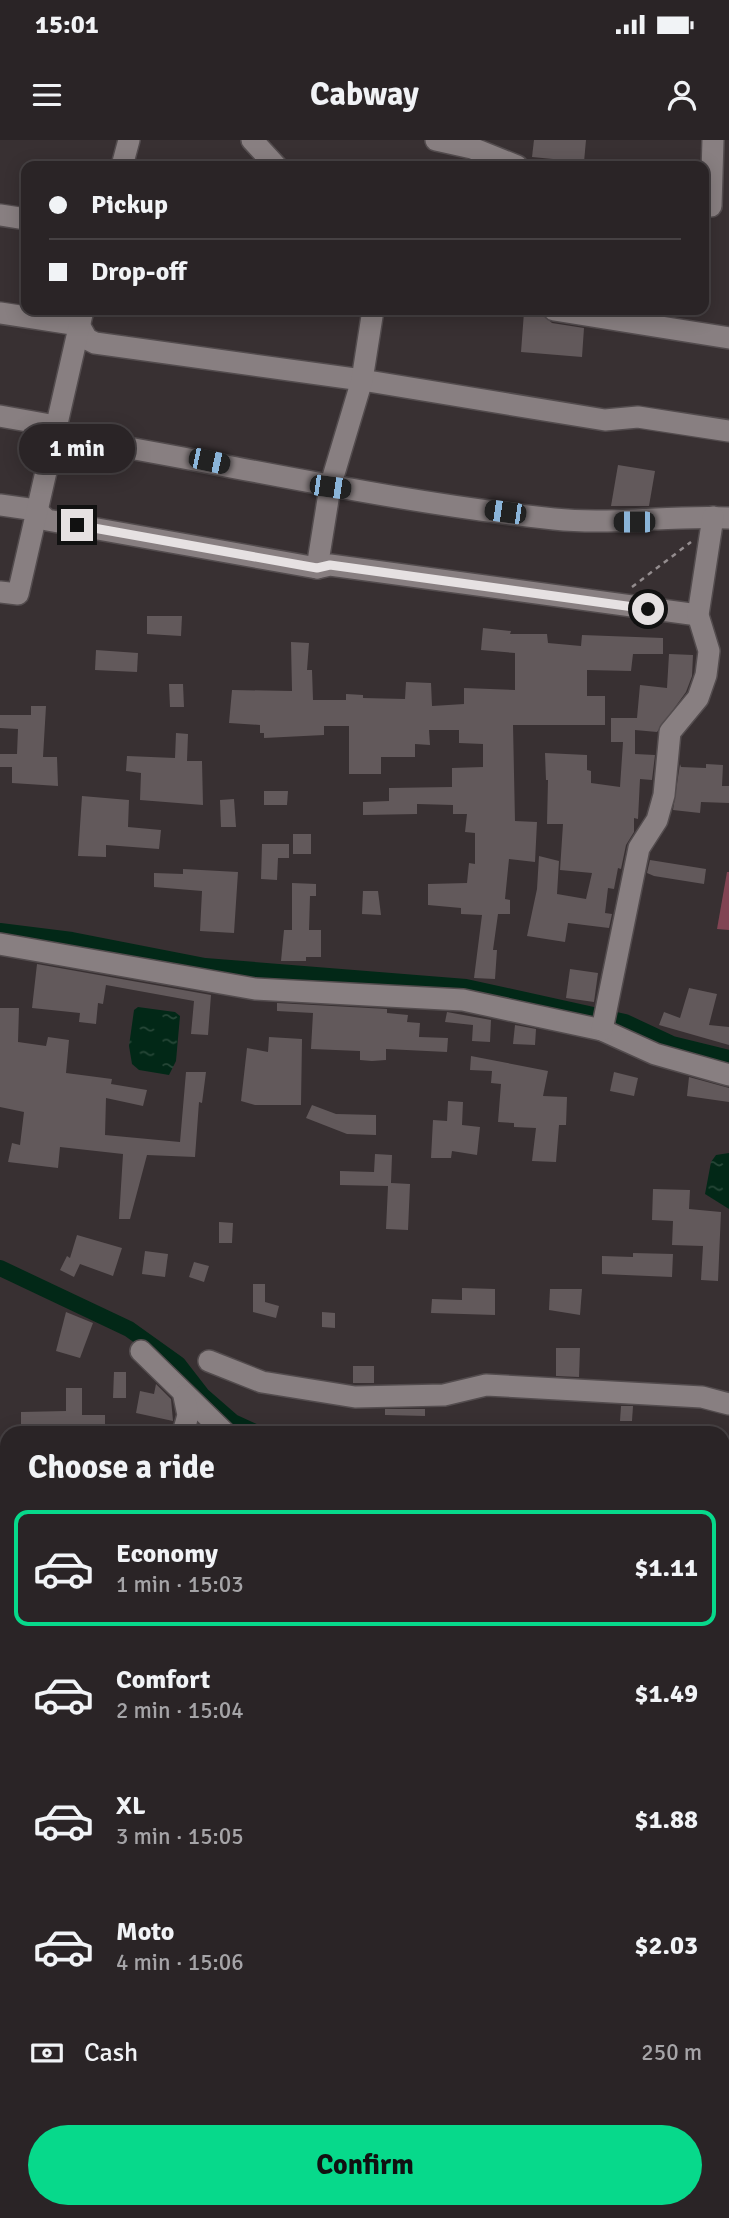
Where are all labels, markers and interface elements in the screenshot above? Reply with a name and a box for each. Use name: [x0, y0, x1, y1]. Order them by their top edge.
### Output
text: 15:01: [35, 9, 99, 41]
text: Cabway: [310, 75, 419, 114]
icon: menu: [28, 76, 66, 114]
icon: person: [663, 76, 701, 114]
text: Pickup: [91, 189, 168, 221]
text: Drop-off: [91, 256, 187, 288]
callout: 1 min: [19, 424, 135, 472]
text: 1 min: [49, 434, 105, 463]
car: [187, 446, 232, 476]
car: [308, 474, 353, 500]
car: [483, 499, 528, 525]
route end: [61, 509, 93, 541]
car: [614, 512, 656, 533]
route start: [632, 593, 664, 625]
text: Choose a ride: [28, 1448, 215, 1487]
icon: car: [32, 1537, 95, 1600]
text: Economy: [116, 1538, 218, 1570]
text: $1.11: [634, 1552, 698, 1584]
text: 1 min · 15:03: [116, 1570, 244, 1599]
icon: car: [32, 1663, 95, 1726]
text: Comfort: [116, 1664, 210, 1696]
text: $1.49: [634, 1678, 698, 1710]
text: 2 min · 15:04: [116, 1696, 244, 1725]
icon: car: [32, 1789, 95, 1852]
text: XL: [116, 1790, 146, 1822]
text: $1.88: [634, 1804, 698, 1836]
text: 3 min · 15:05: [116, 1822, 244, 1851]
icon: car: [32, 1915, 95, 1978]
text: Moto: [116, 1916, 174, 1948]
text: $2.03: [634, 1930, 698, 1962]
text: 4 min · 15:06: [116, 1948, 244, 1977]
icon: cash: [28, 2034, 66, 2072]
text: Cash: [84, 2037, 138, 2069]
text: 250 m: [641, 2038, 702, 2067]
button: Confirm: [28, 2125, 702, 2205]

